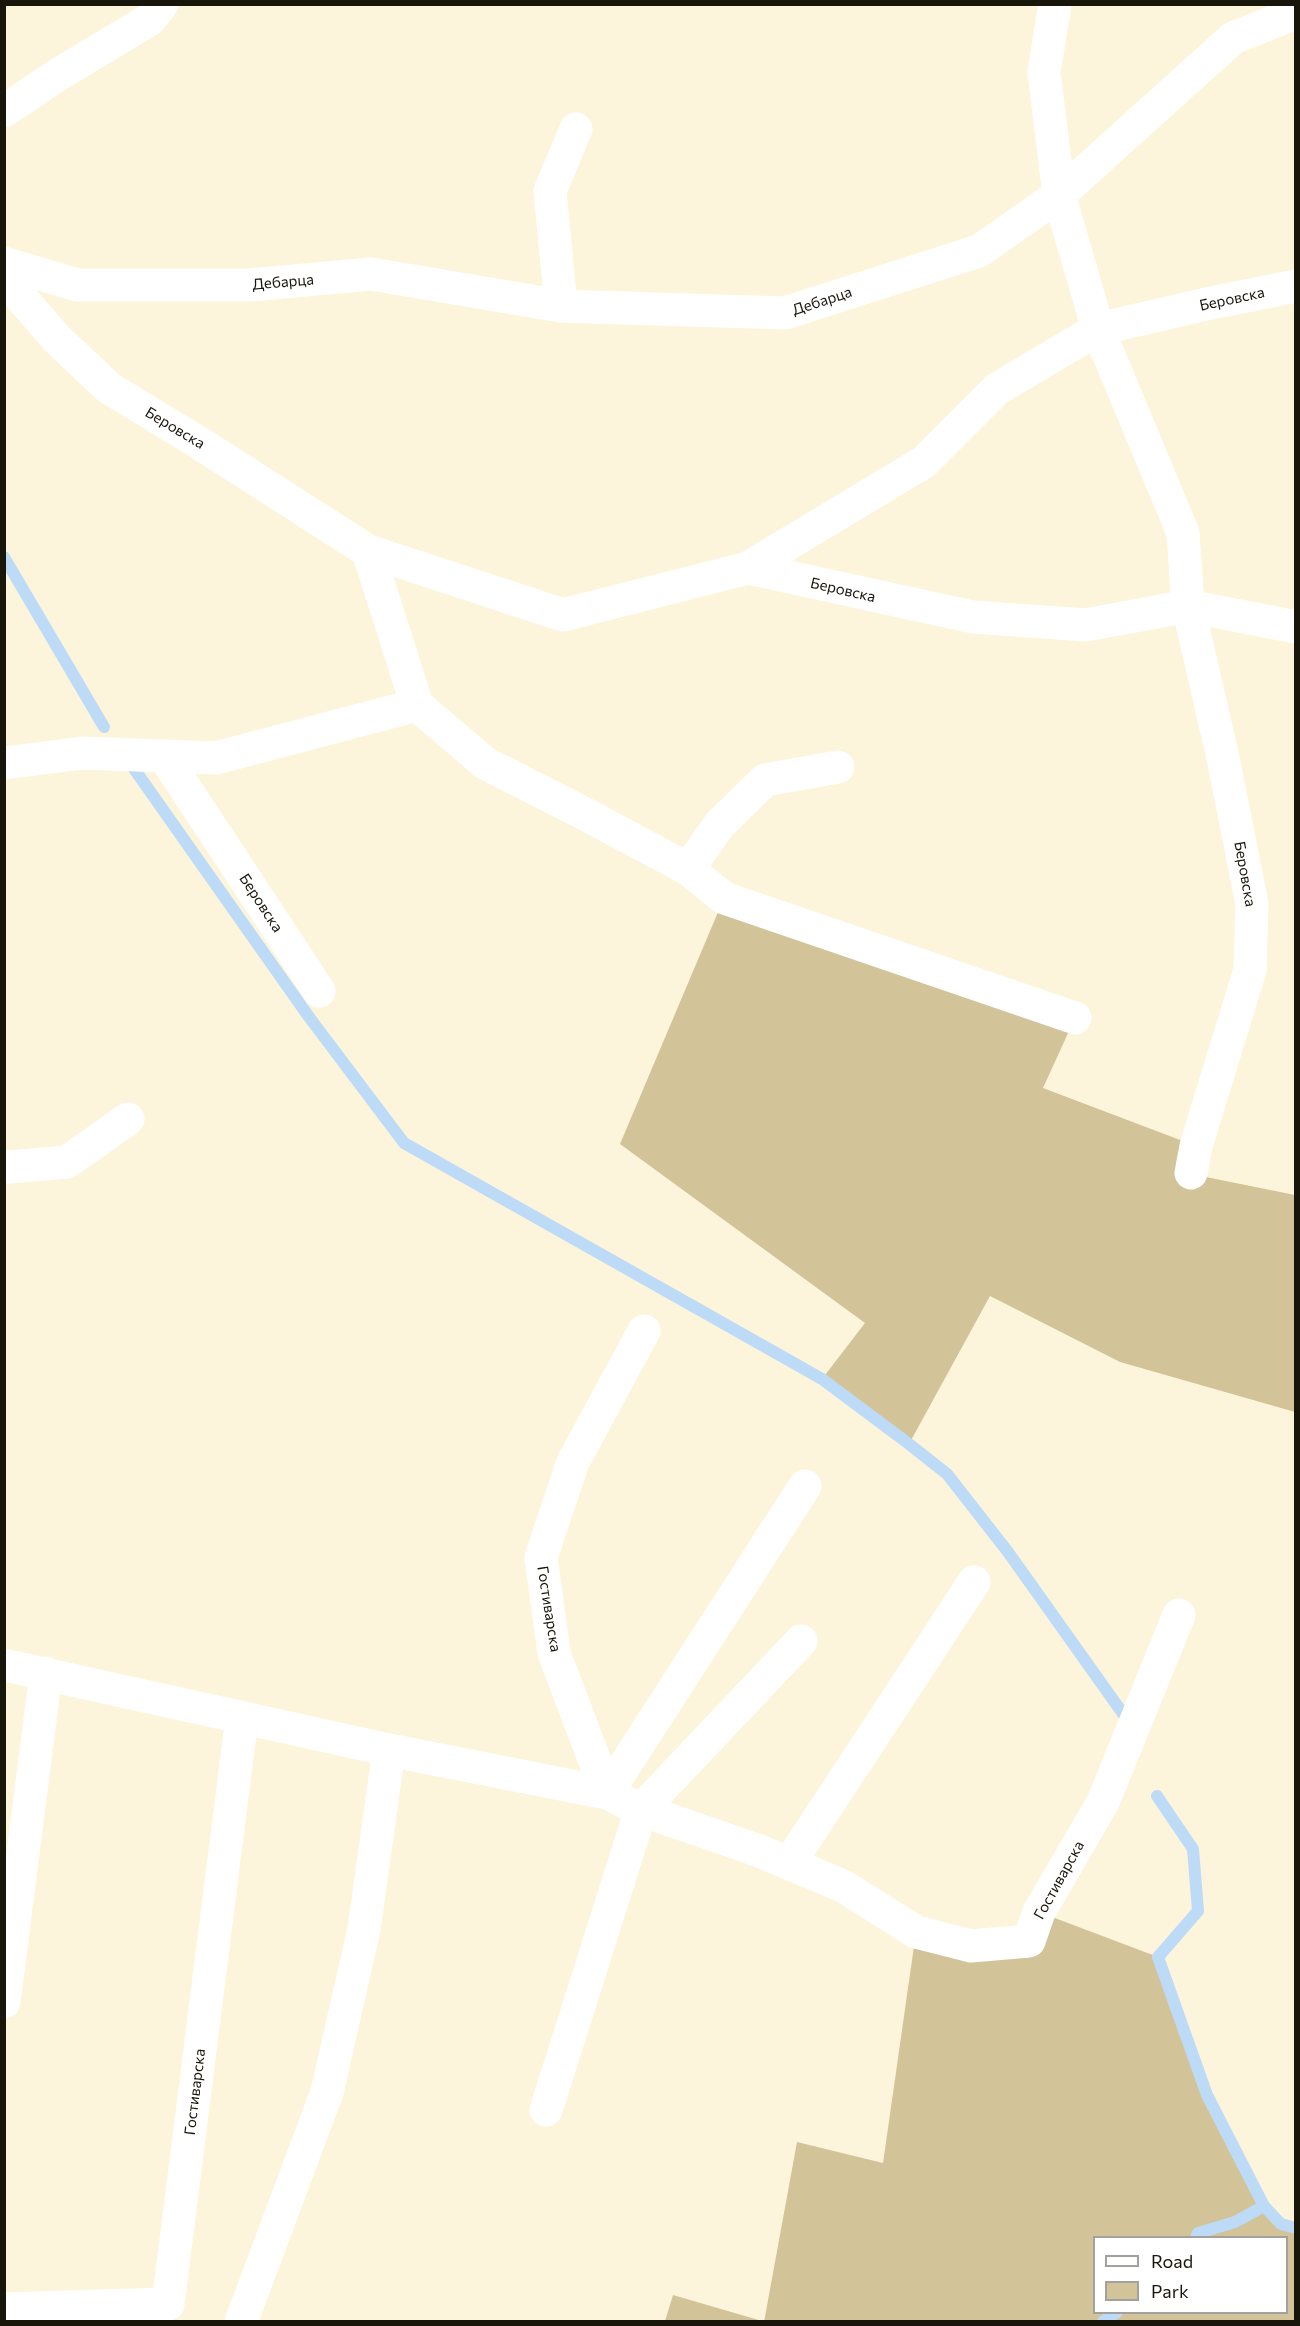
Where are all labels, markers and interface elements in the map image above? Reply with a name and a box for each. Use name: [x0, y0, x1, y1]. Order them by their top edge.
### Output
street label: Дебарца: [251, 270, 315, 294]
street label: Дебарца: [790, 283, 854, 319]
street label: Беровска: [1198, 283, 1266, 315]
street label: Беровска: [142, 403, 208, 453]
street label: Беровска: [809, 574, 877, 606]
street label: Беровска: [1230, 840, 1260, 908]
street label: Беровска: [235, 870, 287, 936]
street label: Гостиварска: [533, 1565, 565, 1653]
street label: Гостиварска: [1030, 1838, 1088, 1922]
street label: Гостиварска: [181, 2048, 209, 2136]
legend: [1093, 2236, 1288, 2314]
text: Road: [1151, 2250, 1193, 2272]
text: Park: [1151, 2280, 1189, 2302]

